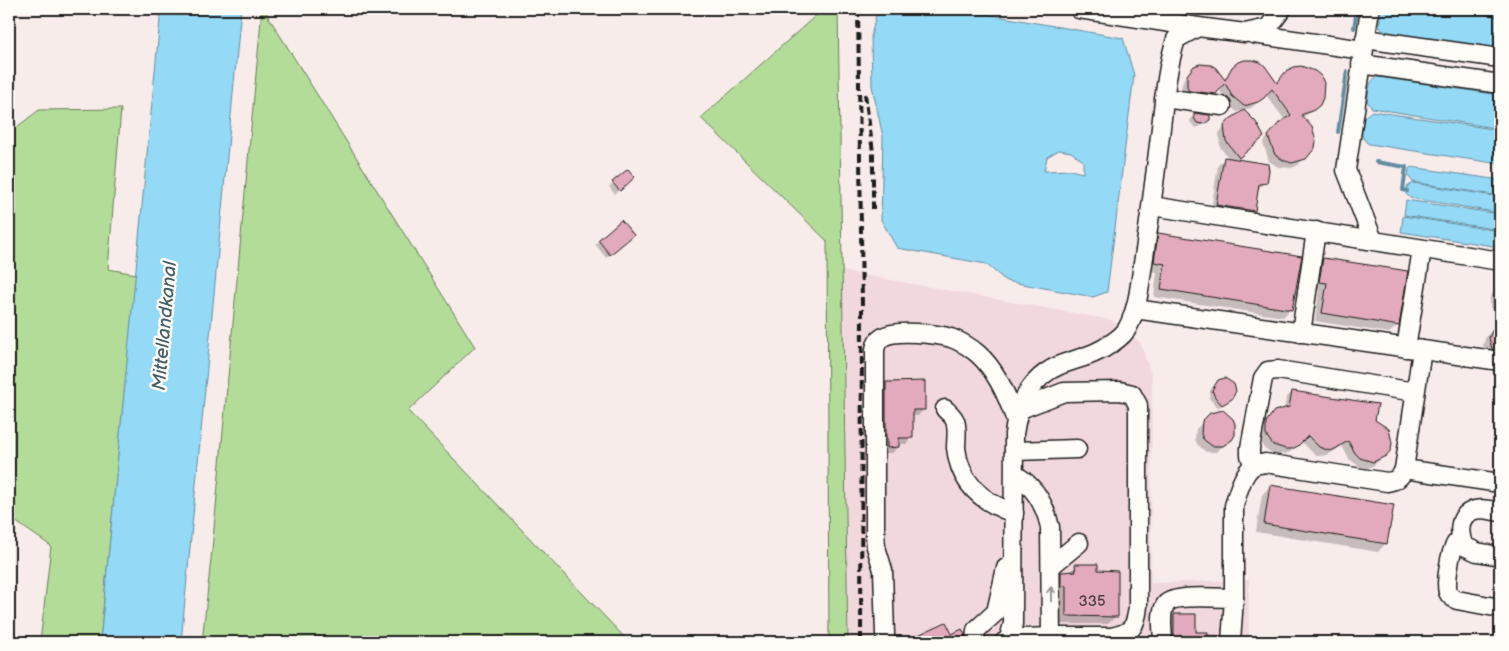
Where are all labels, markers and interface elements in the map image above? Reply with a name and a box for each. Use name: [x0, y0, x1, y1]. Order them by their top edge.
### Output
water label: Mittellandkanal: [148, 260, 182, 391]
one-way arrow: [1046, 586, 1056, 602]
house number: 335: [1078, 592, 1106, 611]

